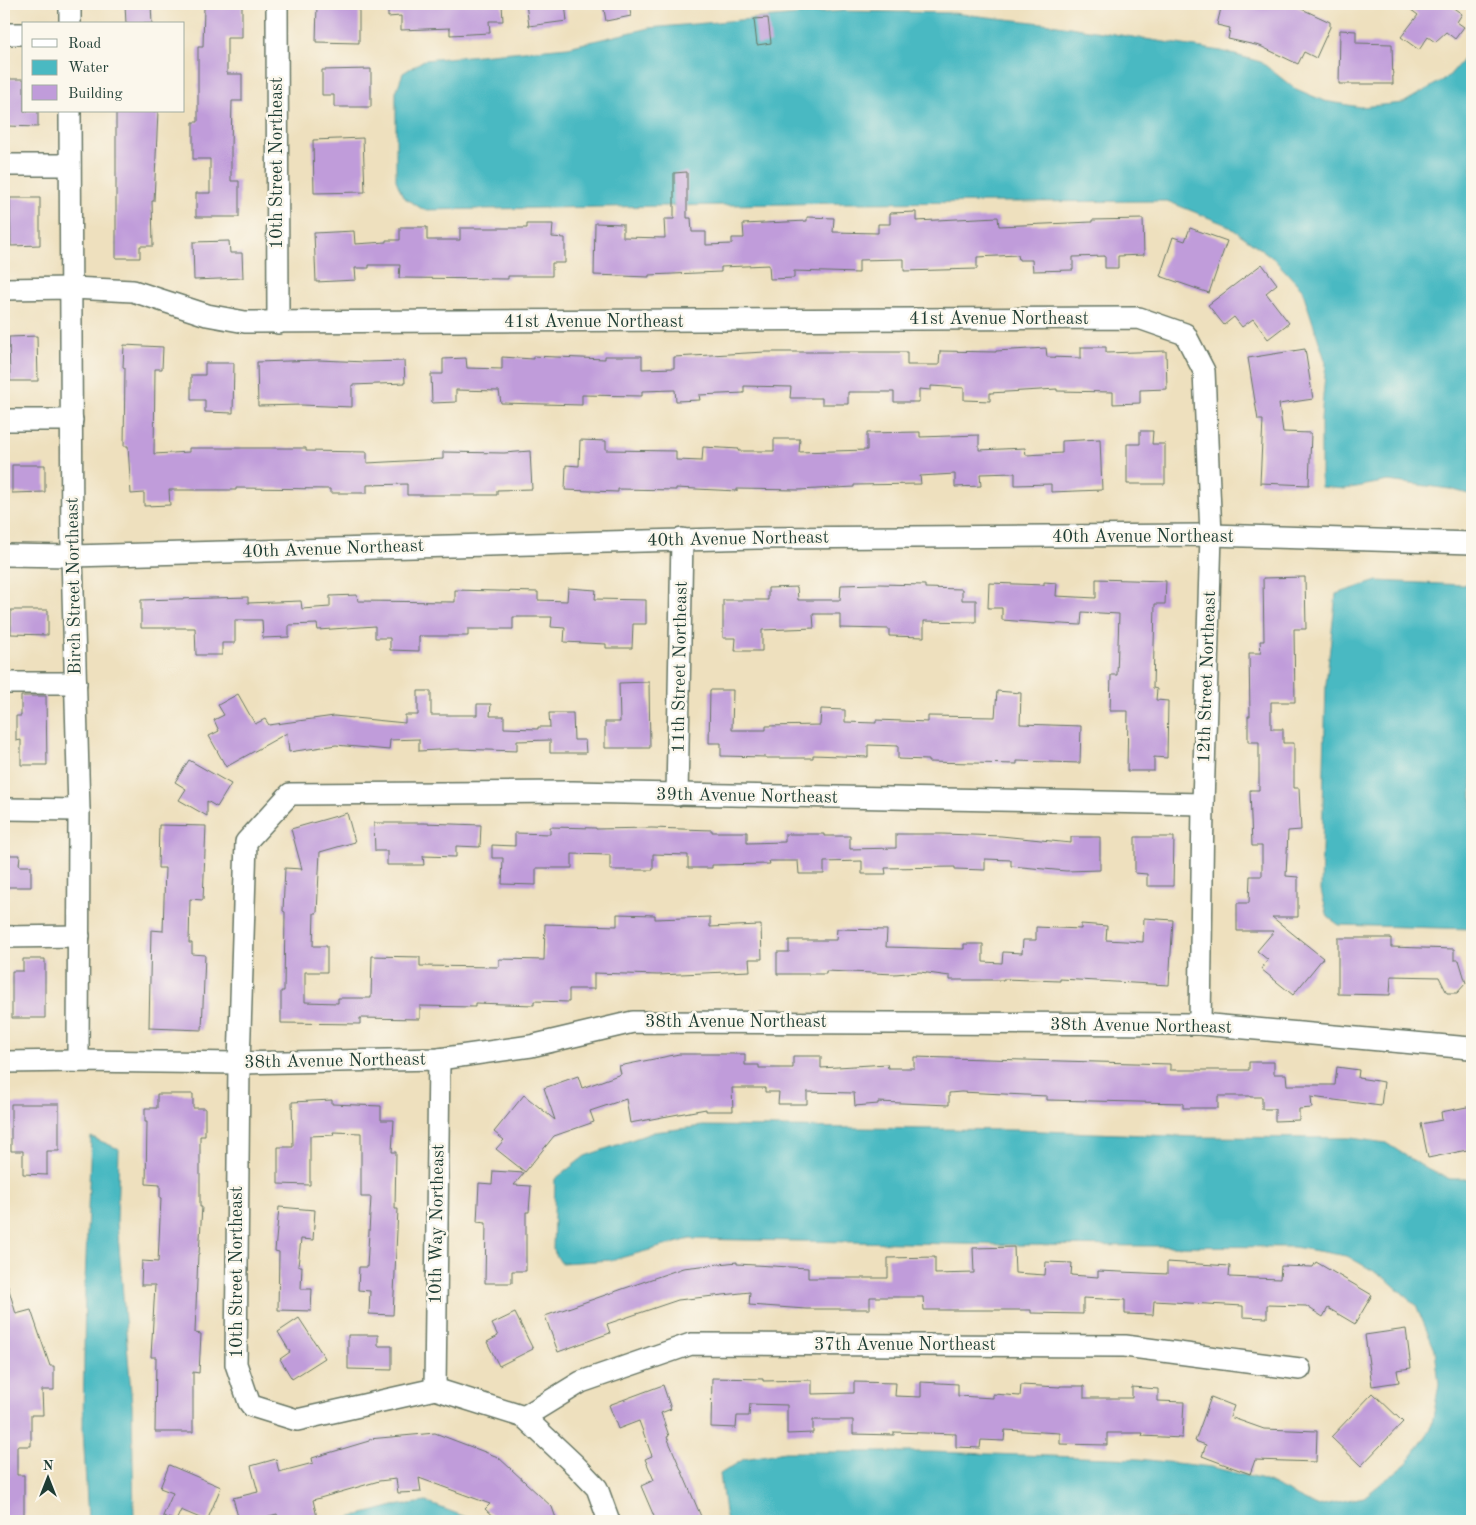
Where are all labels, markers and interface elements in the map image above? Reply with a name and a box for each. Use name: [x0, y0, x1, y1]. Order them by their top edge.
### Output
legend: [22, 22, 185, 112]
text: Road: [68, 37, 102, 52]
text: Water: [68, 61, 109, 76]
street label: 10th Street Northeast: [268, 77, 286, 249]
text: Building: [68, 87, 123, 102]
street label: 41st Avenue Northeast: [909, 310, 1089, 328]
street label: 41st Avenue Northeast: [504, 313, 684, 331]
street label: Birch Street Northeast: [63, 497, 85, 675]
street label: 40th Avenue Northeast: [647, 528, 829, 550]
street label: 40th Avenue Northeast: [1052, 528, 1234, 546]
street label: 40th Avenue Northeast: [242, 537, 424, 561]
street label: 11th Street Northeast: [669, 581, 691, 753]
street label: 12th Street Northeast: [1195, 591, 1219, 763]
street label: 39th Avenue Northeast: [656, 785, 838, 807]
street label: 38th Avenue Northeast: [645, 1013, 827, 1031]
street label: 38th Avenue Northeast: [1050, 1015, 1232, 1037]
street label: 38th Avenue Northeast: [244, 1050, 426, 1072]
street label: 10th Way Northeast: [427, 1144, 447, 1304]
street label: 10th Street Northeast: [228, 1186, 246, 1358]
street label: 37th Avenue Northeast: [814, 1336, 996, 1354]
north arrow: [22, 1452, 72, 1502]
text: N: [43, 1459, 54, 1473]

